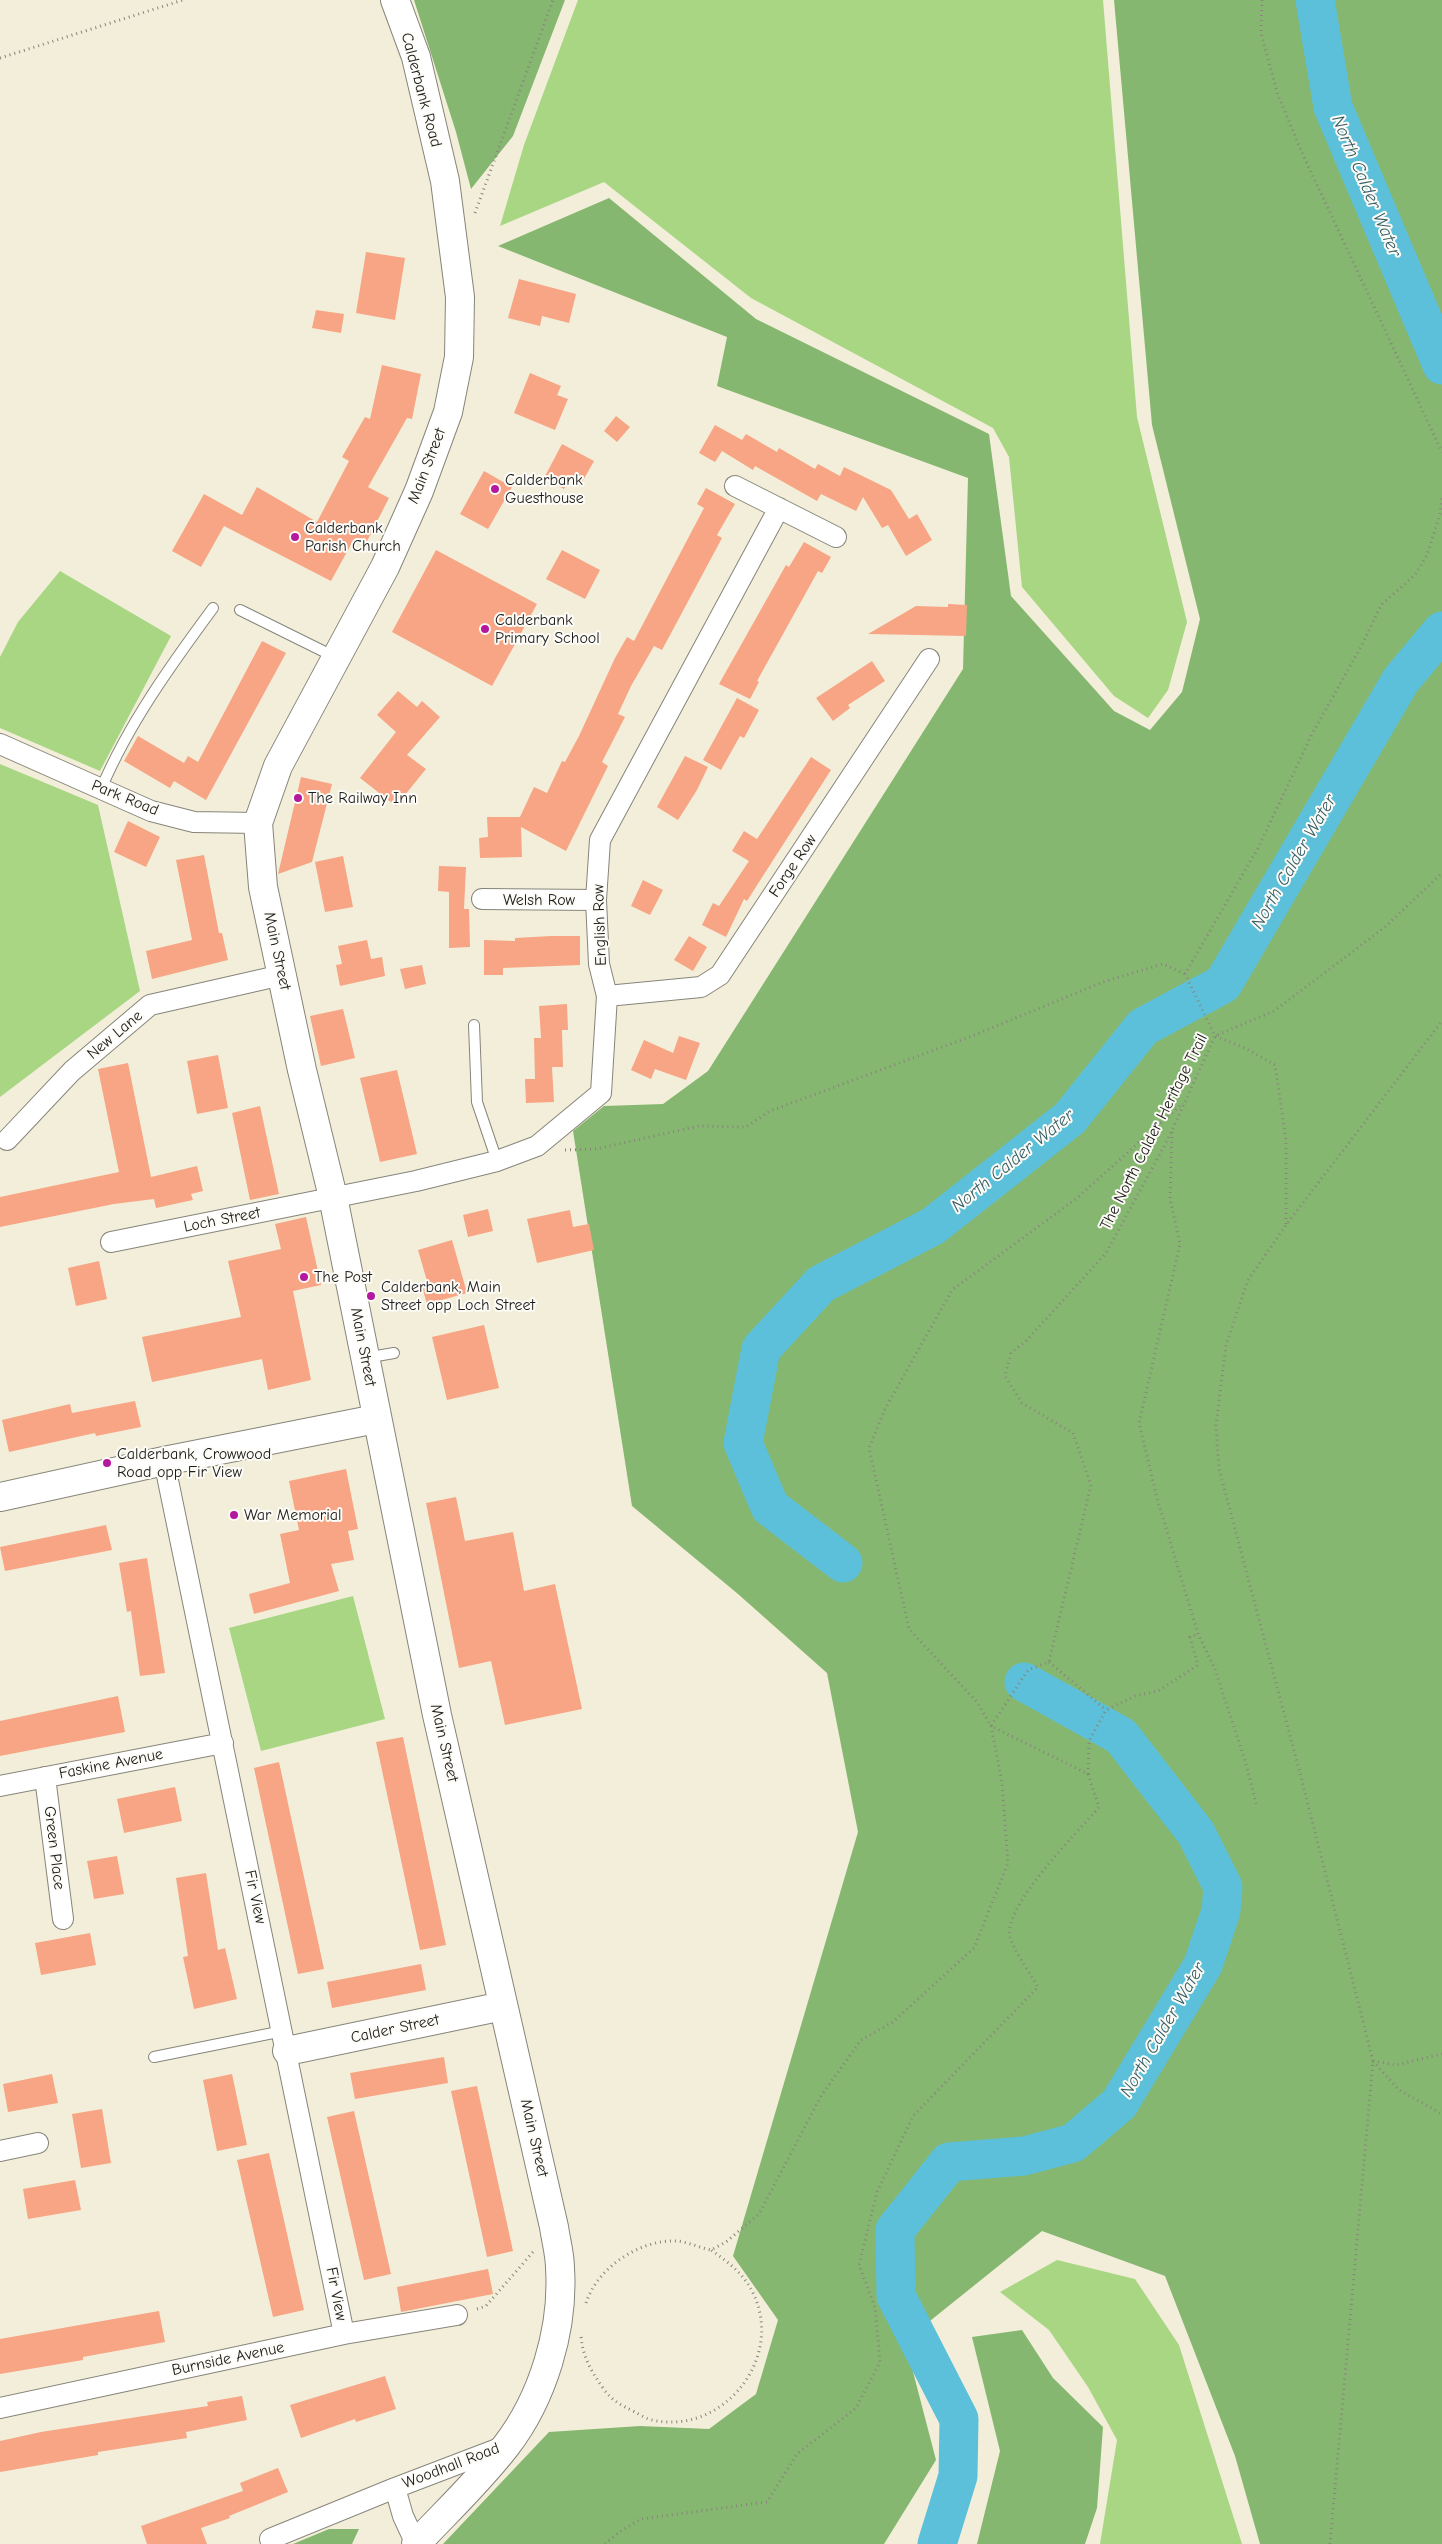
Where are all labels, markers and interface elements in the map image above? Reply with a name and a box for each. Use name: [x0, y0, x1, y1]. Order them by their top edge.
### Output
street label: Calderbank Road: [396, 31, 446, 149]
water label: North Calder Water: [1326, 112, 1406, 260]
street label: Main Street: [404, 425, 450, 507]
place label: Calderbank Guesthouse: [505, 470, 584, 508]
marker: Calderbank Guesthouse: [489, 483, 501, 495]
place label: Calderbank Parish Church: [305, 518, 401, 556]
marker: Calderbank Parish Church: [289, 531, 301, 543]
place label: Calderbank Primary School: [495, 610, 600, 648]
marker: Calderbank Primary School: [479, 623, 491, 635]
street label: Park Road: [89, 776, 161, 820]
place label: The Railway Inn: [308, 788, 417, 808]
water label: North Calder Water: [1247, 791, 1341, 933]
marker: The Railway Inn: [292, 792, 304, 804]
street label: Forge Row: [765, 831, 821, 901]
street label: English Row: [589, 884, 611, 966]
street label: Welsh Row: [503, 890, 575, 910]
street label: Main Street: [259, 910, 295, 992]
street label: New Lane: [83, 1006, 147, 1064]
street label: The North Calder Heritage Trail: [1096, 1031, 1212, 1233]
water label: North Calder Water: [947, 1105, 1079, 1217]
street label: Loch Street: [182, 1203, 262, 1237]
place label: The Post: [314, 1267, 372, 1287]
marker: The Post: [298, 1271, 310, 1283]
place label: Calderbank, Main Street opp Loch Street: [381, 1277, 535, 1315]
marker: Calderbank, Main Street opp Loch Street: [365, 1290, 377, 1302]
street label: Main Street: [346, 1306, 380, 1388]
place label: Calderbank, Crowwood Road opp Fir View: [117, 1444, 271, 1482]
marker: Calderbank, Crowwood Road opp Fir View: [101, 1457, 113, 1469]
place label: War Memorial: [244, 1505, 342, 1525]
marker: War Memorial: [228, 1509, 240, 1521]
street label: Main Street: [426, 1702, 462, 1784]
street label: Faskine Avenue: [57, 1745, 165, 1783]
street label: Green Place: [39, 1805, 69, 1891]
street label: Fir View: [240, 1868, 270, 1926]
water label: North Calder Water: [1116, 1959, 1210, 2101]
street label: Calder Street: [349, 2010, 441, 2048]
street label: Main Street: [516, 2097, 552, 2179]
street label: Fir View: [321, 2265, 351, 2323]
street label: Burnside Avenue: [170, 2338, 286, 2380]
street label: Woodhall Road: [400, 2439, 502, 2493]

